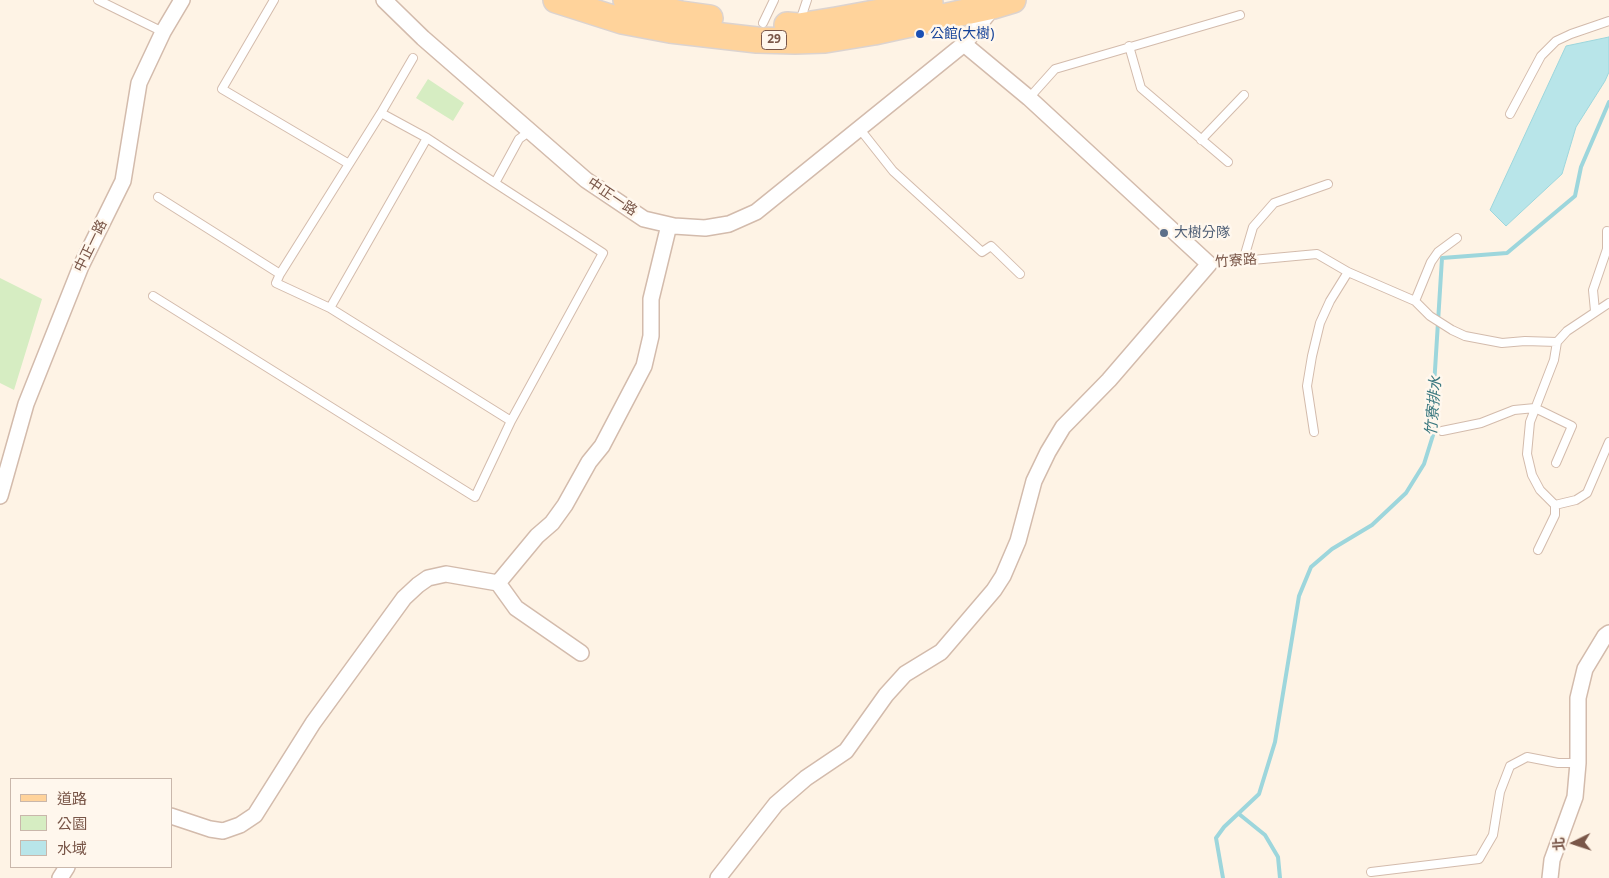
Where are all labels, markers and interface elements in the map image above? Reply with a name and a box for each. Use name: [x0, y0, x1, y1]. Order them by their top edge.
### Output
place label: 公館(大樹): [930, 26, 994, 42]
marker: 公館(大樹): [914, 28, 926, 40]
road number: 29: [762, 30, 786, 50]
street label: 中正一路: [584, 174, 640, 220]
street label: 中正一路: [71, 217, 111, 275]
place label: 大樹分隊: [1174, 225, 1230, 241]
marker: 大樹分隊: [1158, 227, 1170, 239]
street label: 竹寮路: [1214, 251, 1258, 271]
water label: 竹寮排水: [1422, 375, 1446, 437]
legend: [10, 778, 172, 868]
text: 道路: [57, 788, 87, 808]
text: 公園: [57, 813, 87, 833]
north arrow: [1549, 818, 1599, 868]
text: 北: [1549, 836, 1569, 852]
text: 水域: [57, 838, 87, 858]

